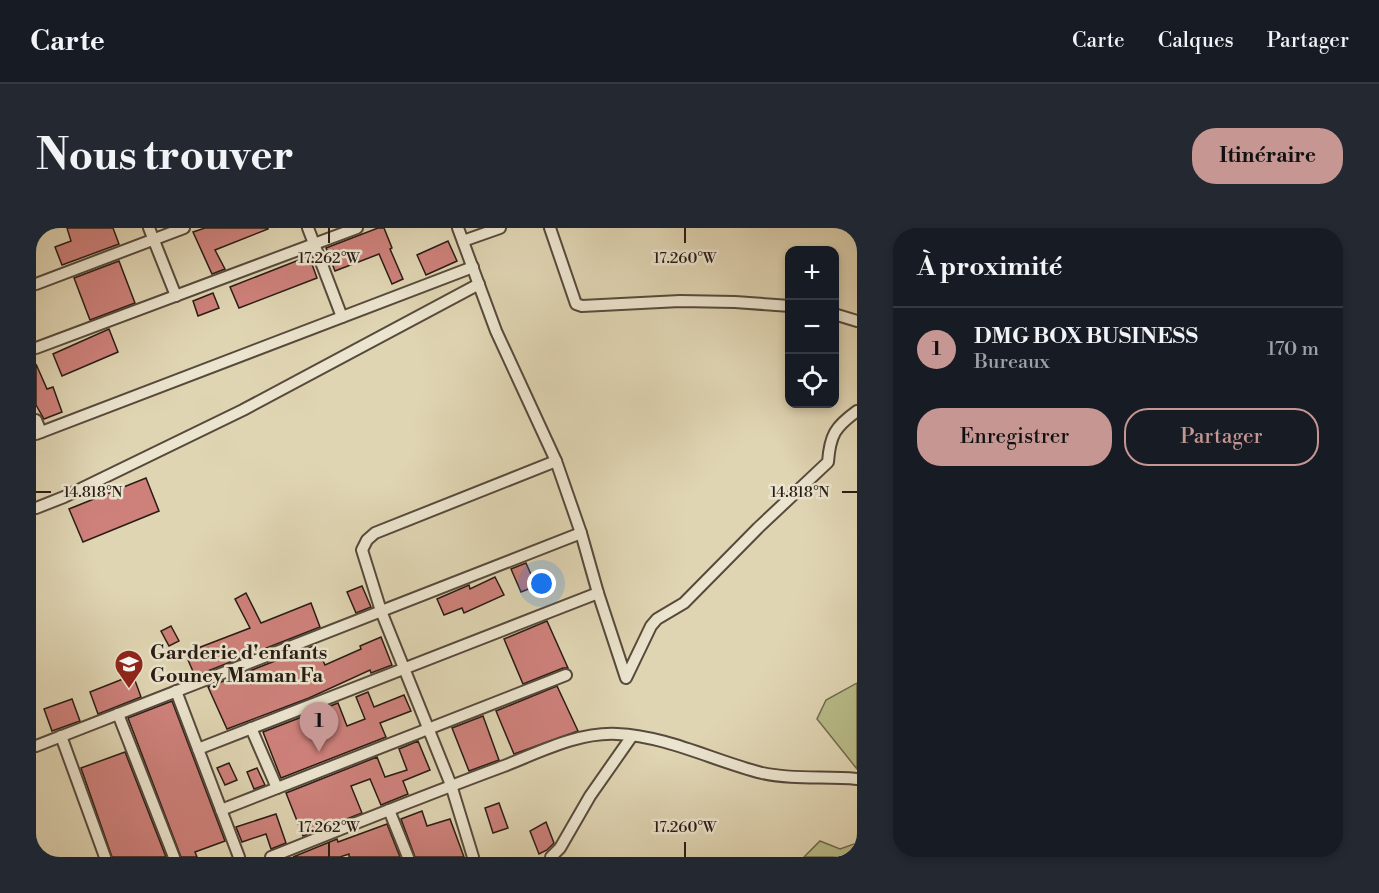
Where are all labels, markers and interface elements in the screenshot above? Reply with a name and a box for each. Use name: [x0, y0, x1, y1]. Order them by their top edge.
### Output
text: Carte: [30, 24, 105, 59]
text: Carte: [1072, 28, 1125, 54]
text: Calques: [1158, 28, 1234, 54]
text: Partager: [1267, 28, 1349, 54]
button: Itinéraire: [1192, 128, 1343, 184]
text: Nous trouver: [36, 130, 294, 183]
map controls: [785, 246, 839, 408]
button: +: [785, 246, 839, 300]
text: 17.262°W: [298, 249, 360, 268]
text: 17.260°W: [654, 249, 717, 268]
text: À proximité: [917, 251, 1062, 283]
button: −: [785, 300, 839, 354]
text: DMG BOX BUSINESS: [974, 323, 1198, 350]
text: 1: [932, 337, 941, 362]
text: 170 m: [1267, 337, 1319, 362]
text: Bureaux: [974, 350, 1050, 375]
button: locate: [785, 354, 839, 408]
button: Enregistrer: [917, 408, 1112, 466]
button: Partager: [1124, 408, 1319, 466]
text: 14.818°N: [63, 483, 123, 502]
text: 14.818°N: [770, 483, 830, 502]
your location: [527, 569, 556, 598]
place label: Garderie d'enfants Gouney Maman Fa: [150, 641, 327, 689]
school or university icon: Garderie d'enfants Gouney Maman Fa: [113, 648, 145, 690]
pin: 1: [300, 702, 338, 752]
text: 17.262°W: [298, 818, 360, 837]
text: 17.260°W: [654, 818, 717, 837]

